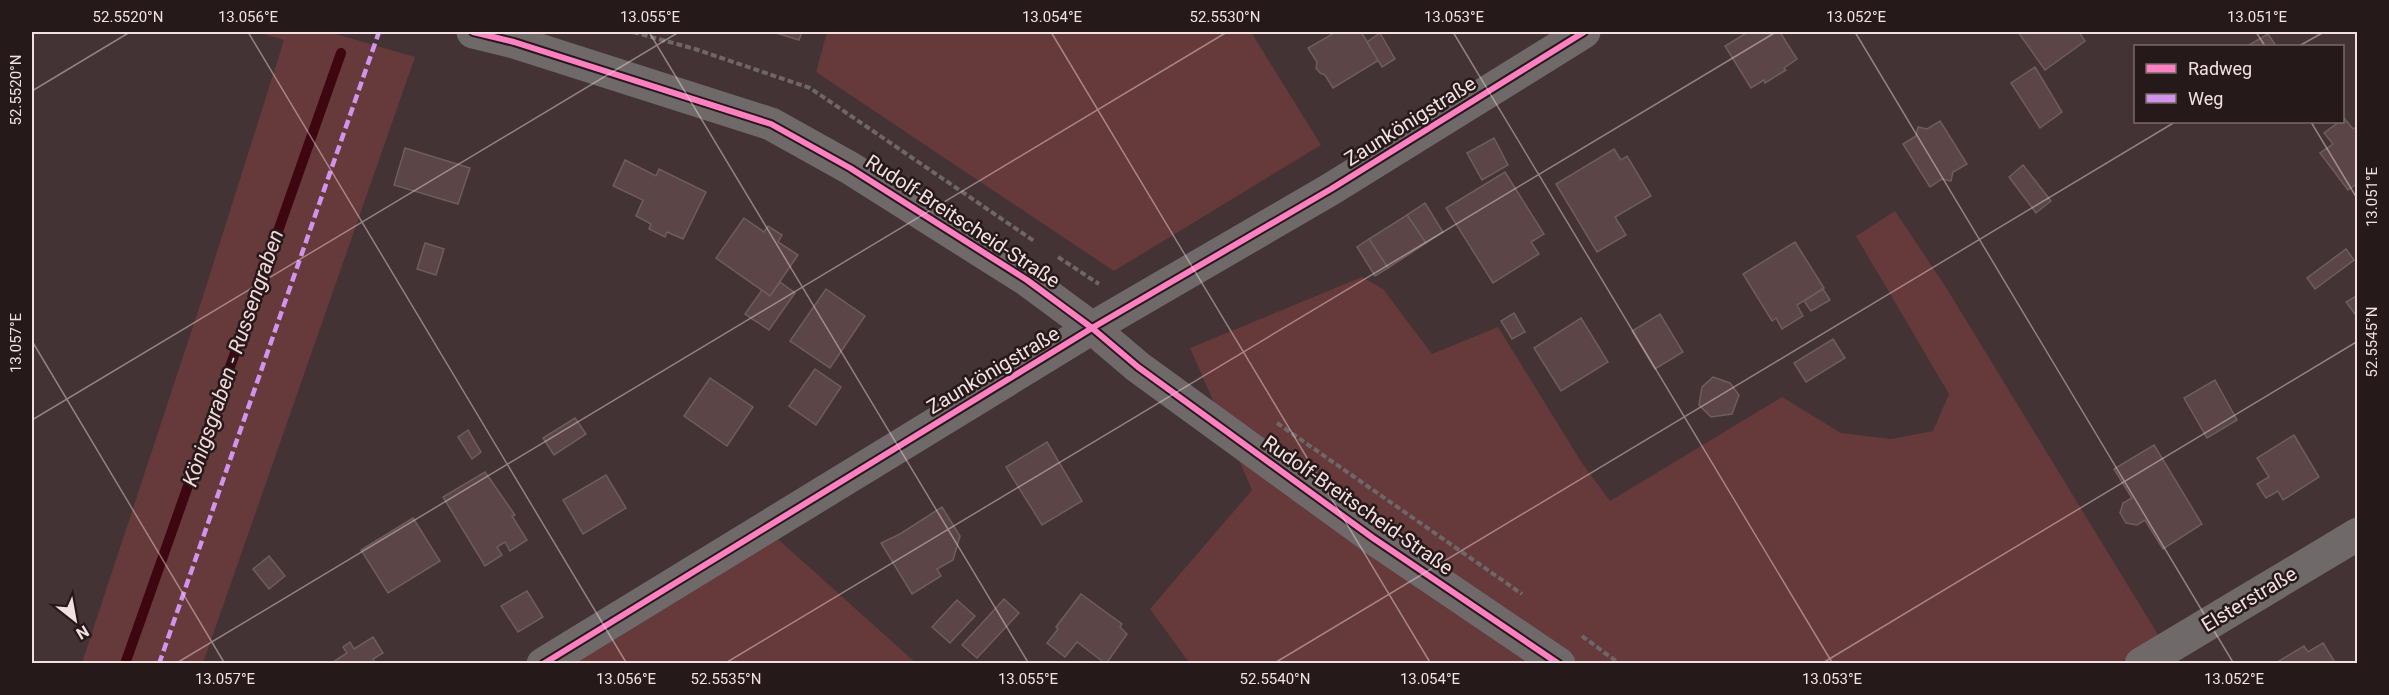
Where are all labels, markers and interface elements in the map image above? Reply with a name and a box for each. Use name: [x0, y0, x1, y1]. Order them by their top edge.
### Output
text: 52.5520°N: [93, 8, 163, 26]
text: 13.056°E: [218, 8, 279, 26]
text: 13.055°E: [620, 8, 681, 26]
text: 13.054°E: [1022, 8, 1083, 26]
text: 52.5530°N: [1190, 8, 1260, 26]
text: 13.053°E: [1424, 8, 1485, 26]
text: 13.052°E: [1826, 8, 1887, 26]
text: 13.051°E: [2227, 8, 2288, 26]
legend: [2134, 45, 2344, 123]
text: 52.5520°N: [7, 55, 25, 125]
text: Radweg: [2188, 58, 2252, 79]
street label: Zaunkönigstraße: [1340, 71, 1480, 171]
text: Weg: [2188, 88, 2223, 109]
street label: Rudolf-Breitscheid-Straße: [861, 149, 1065, 293]
text: 13.051°E: [2363, 166, 2381, 227]
water label: Königsgraben - Russengraben: [178, 226, 288, 490]
text: 52.5545°N: [2363, 307, 2381, 377]
text: 13.057°E: [7, 312, 25, 373]
street label: Zaunkönigstraße: [922, 321, 1064, 419]
street label: Rudolf-Breitscheid-Straße: [1258, 430, 1458, 580]
street label: Elsterstraße: [2197, 561, 2301, 637]
north arrow: [45, 590, 105, 650]
text: N: [73, 621, 92, 643]
text: 13.057°E: [195, 670, 256, 688]
text: 13.056°E: [596, 670, 657, 688]
text: 52.5535°N: [691, 670, 761, 688]
text: 13.055°E: [998, 670, 1059, 688]
text: 52.5540°N: [1240, 670, 1310, 688]
text: 13.054°E: [1400, 670, 1461, 688]
text: 13.053°E: [1802, 670, 1863, 688]
text: 13.052°E: [2204, 670, 2265, 688]

